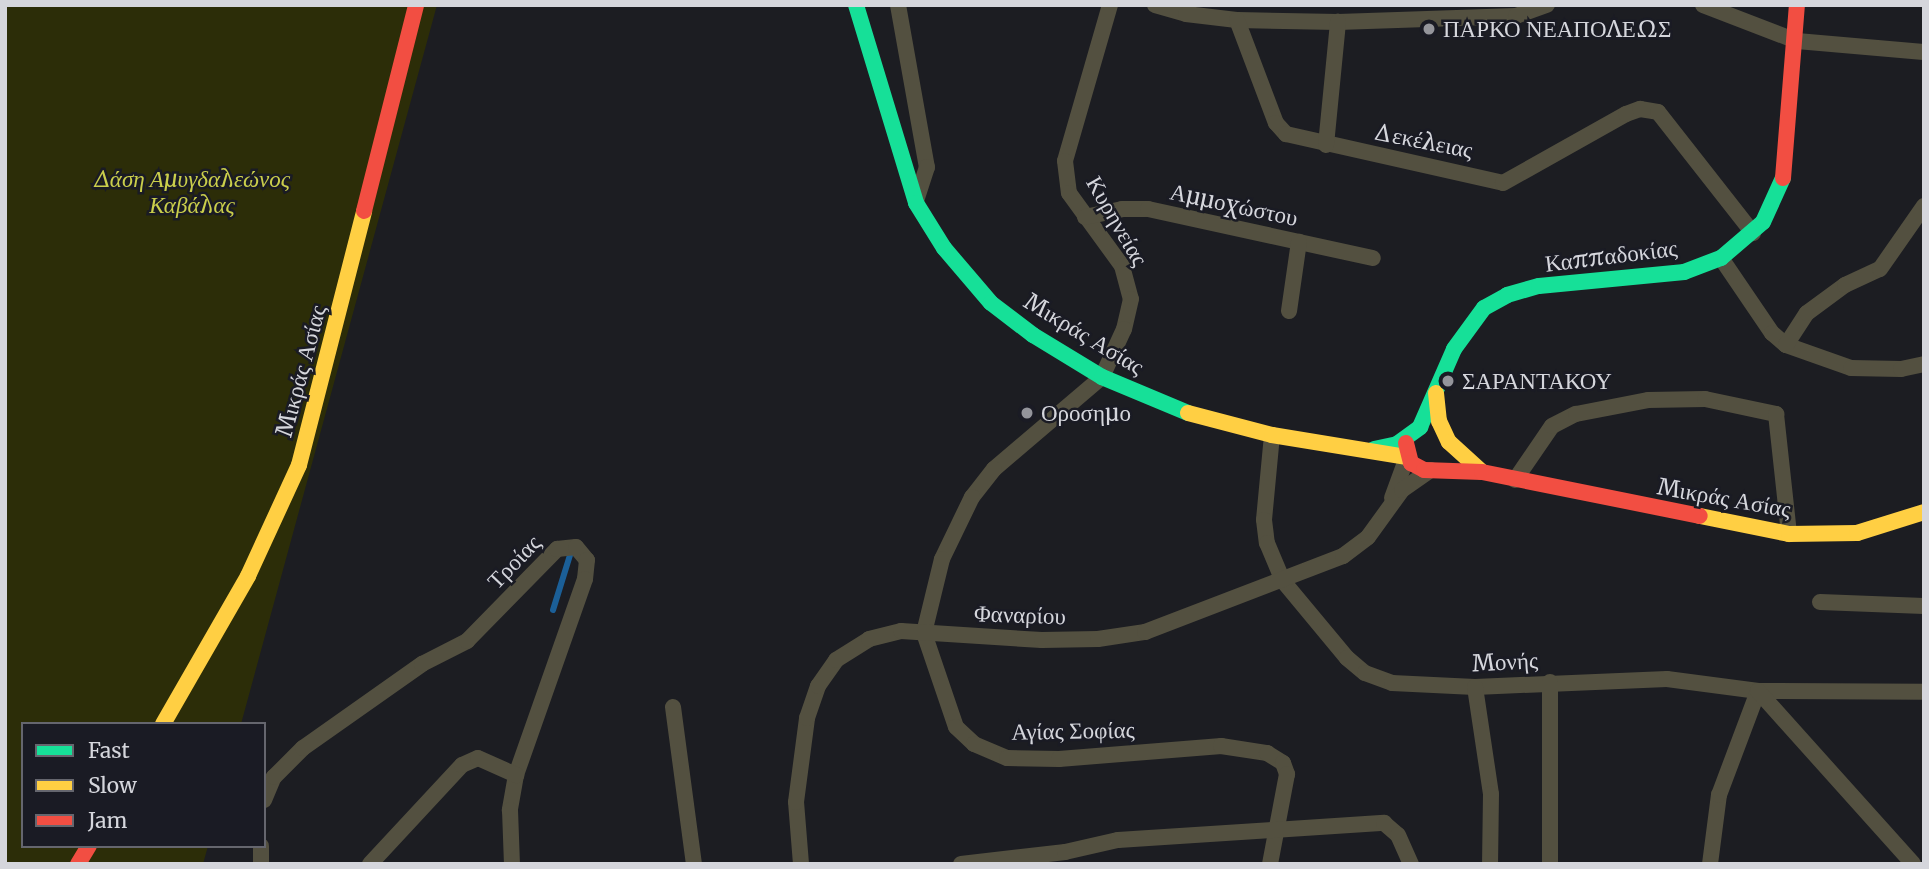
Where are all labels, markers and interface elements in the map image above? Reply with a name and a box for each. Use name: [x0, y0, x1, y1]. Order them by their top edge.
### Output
place label: ΠΑΡΚΟ ΝΕΑΠΟΛΕΩΣ: [1443, 15, 1671, 43]
marker: ΠΑΡΚΟ ΝΕΑΠΟΛΕΩΣ: [1421, 21, 1437, 37]
street label: Δεκέλειας: [1371, 118, 1475, 164]
park label: Δάση Αμυγδαλεώνος Καβάλας: [94, 165, 290, 219]
street label: Κυρηνείας: [1080, 171, 1154, 271]
street label: Αμμοχώστου: [1168, 178, 1300, 232]
street label: Καππαδοκίας: [1543, 234, 1679, 278]
street label: Μικράς Ασίας: [1019, 287, 1149, 381]
street label: Μικράς Ασίας: [270, 302, 332, 440]
place label: ΣΑΡΑΝΤΑΚΟΥ: [1462, 367, 1612, 395]
marker: ΣΑΡΑΝΤΑΚΟΥ: [1440, 373, 1456, 389]
place label: Οροσημο: [1041, 399, 1131, 427]
marker: Οροσημο: [1019, 405, 1035, 421]
street label: Μικράς Ασίας: [1655, 473, 1793, 523]
street label: Τροίας: [482, 529, 546, 595]
street label: Φαναρίου: [974, 600, 1066, 630]
street label: Μονής: [1471, 646, 1539, 678]
street label: Αγίας Σοφίας: [1011, 716, 1135, 746]
legend: [21, 722, 266, 848]
text: Fast: [88, 737, 130, 764]
text: Slow: [88, 772, 137, 799]
text: Jam: [88, 807, 127, 834]

